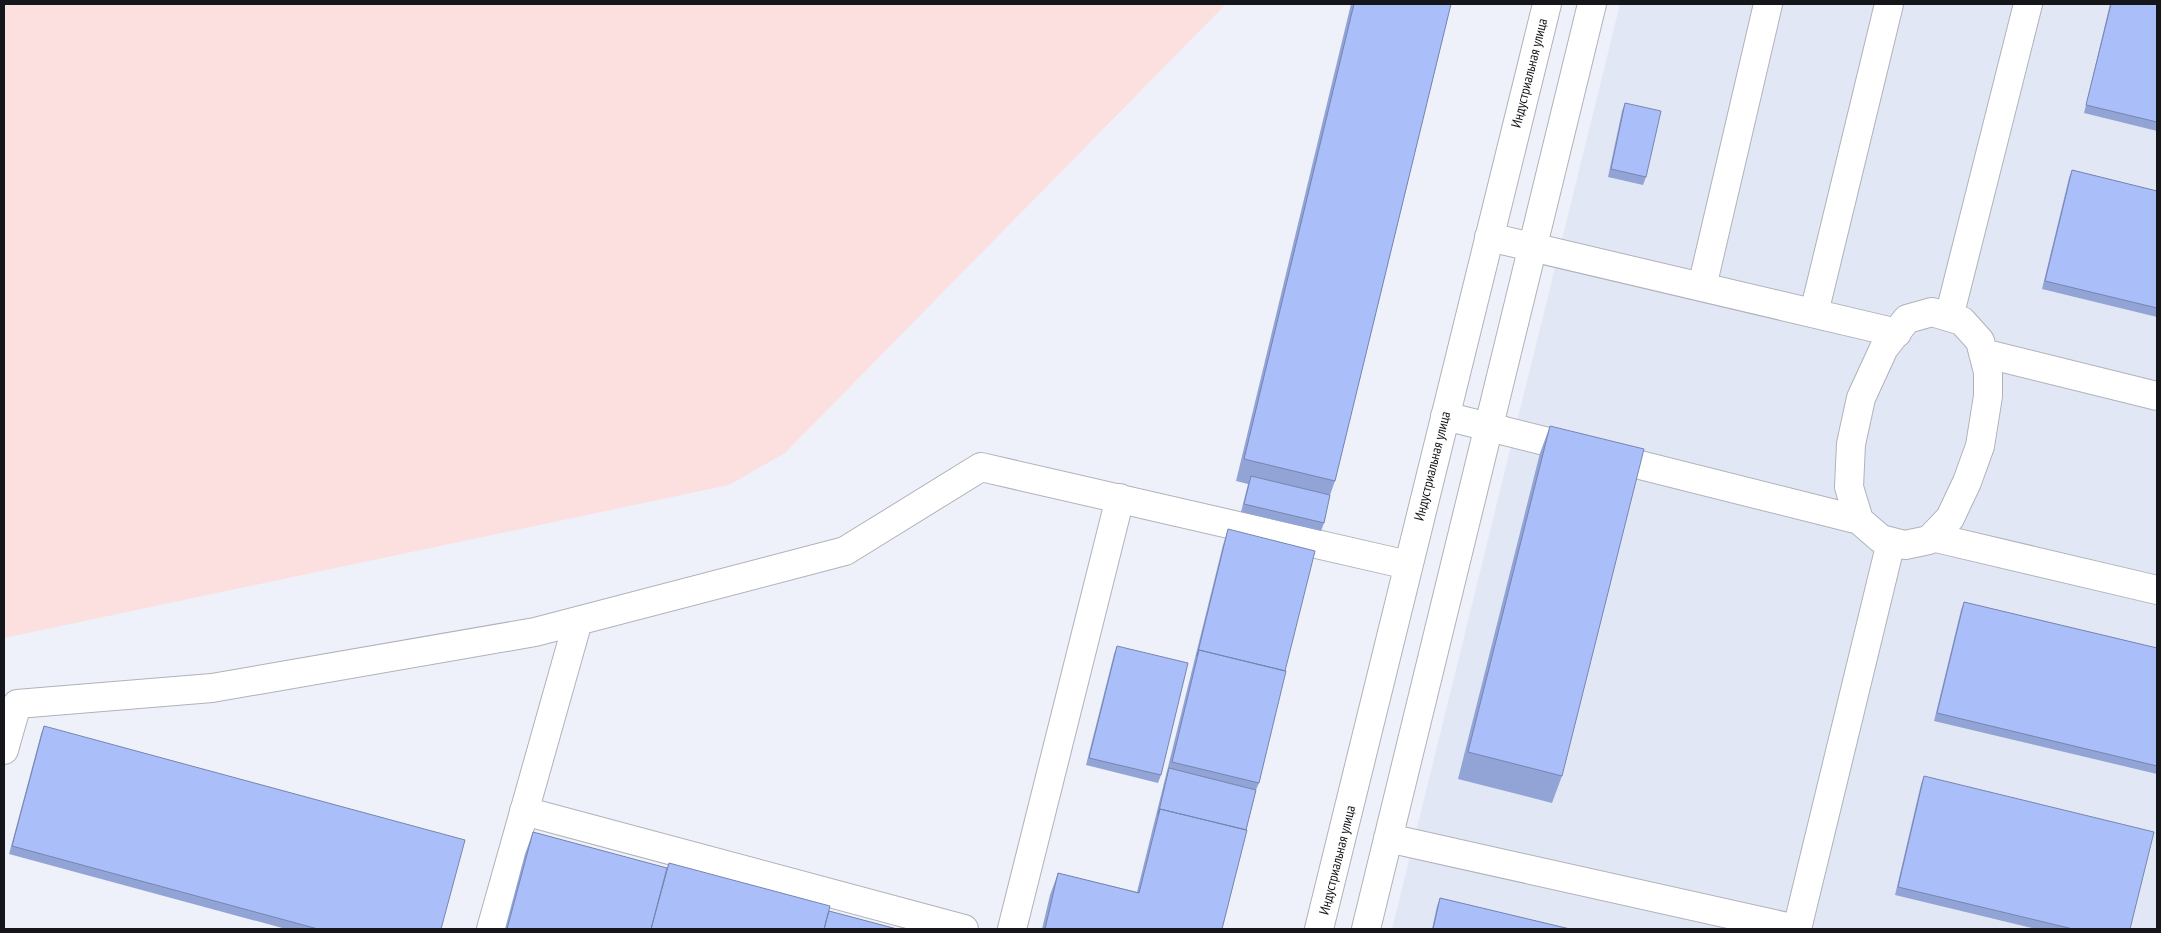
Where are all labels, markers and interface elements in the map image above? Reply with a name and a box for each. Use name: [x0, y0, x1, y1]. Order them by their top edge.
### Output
street label: Индустриальная улица: [1507, 17, 1551, 129]
street label: Индустриальная улица: [1410, 410, 1454, 522]
street label: Индустриальная улица: [1315, 804, 1359, 916]

